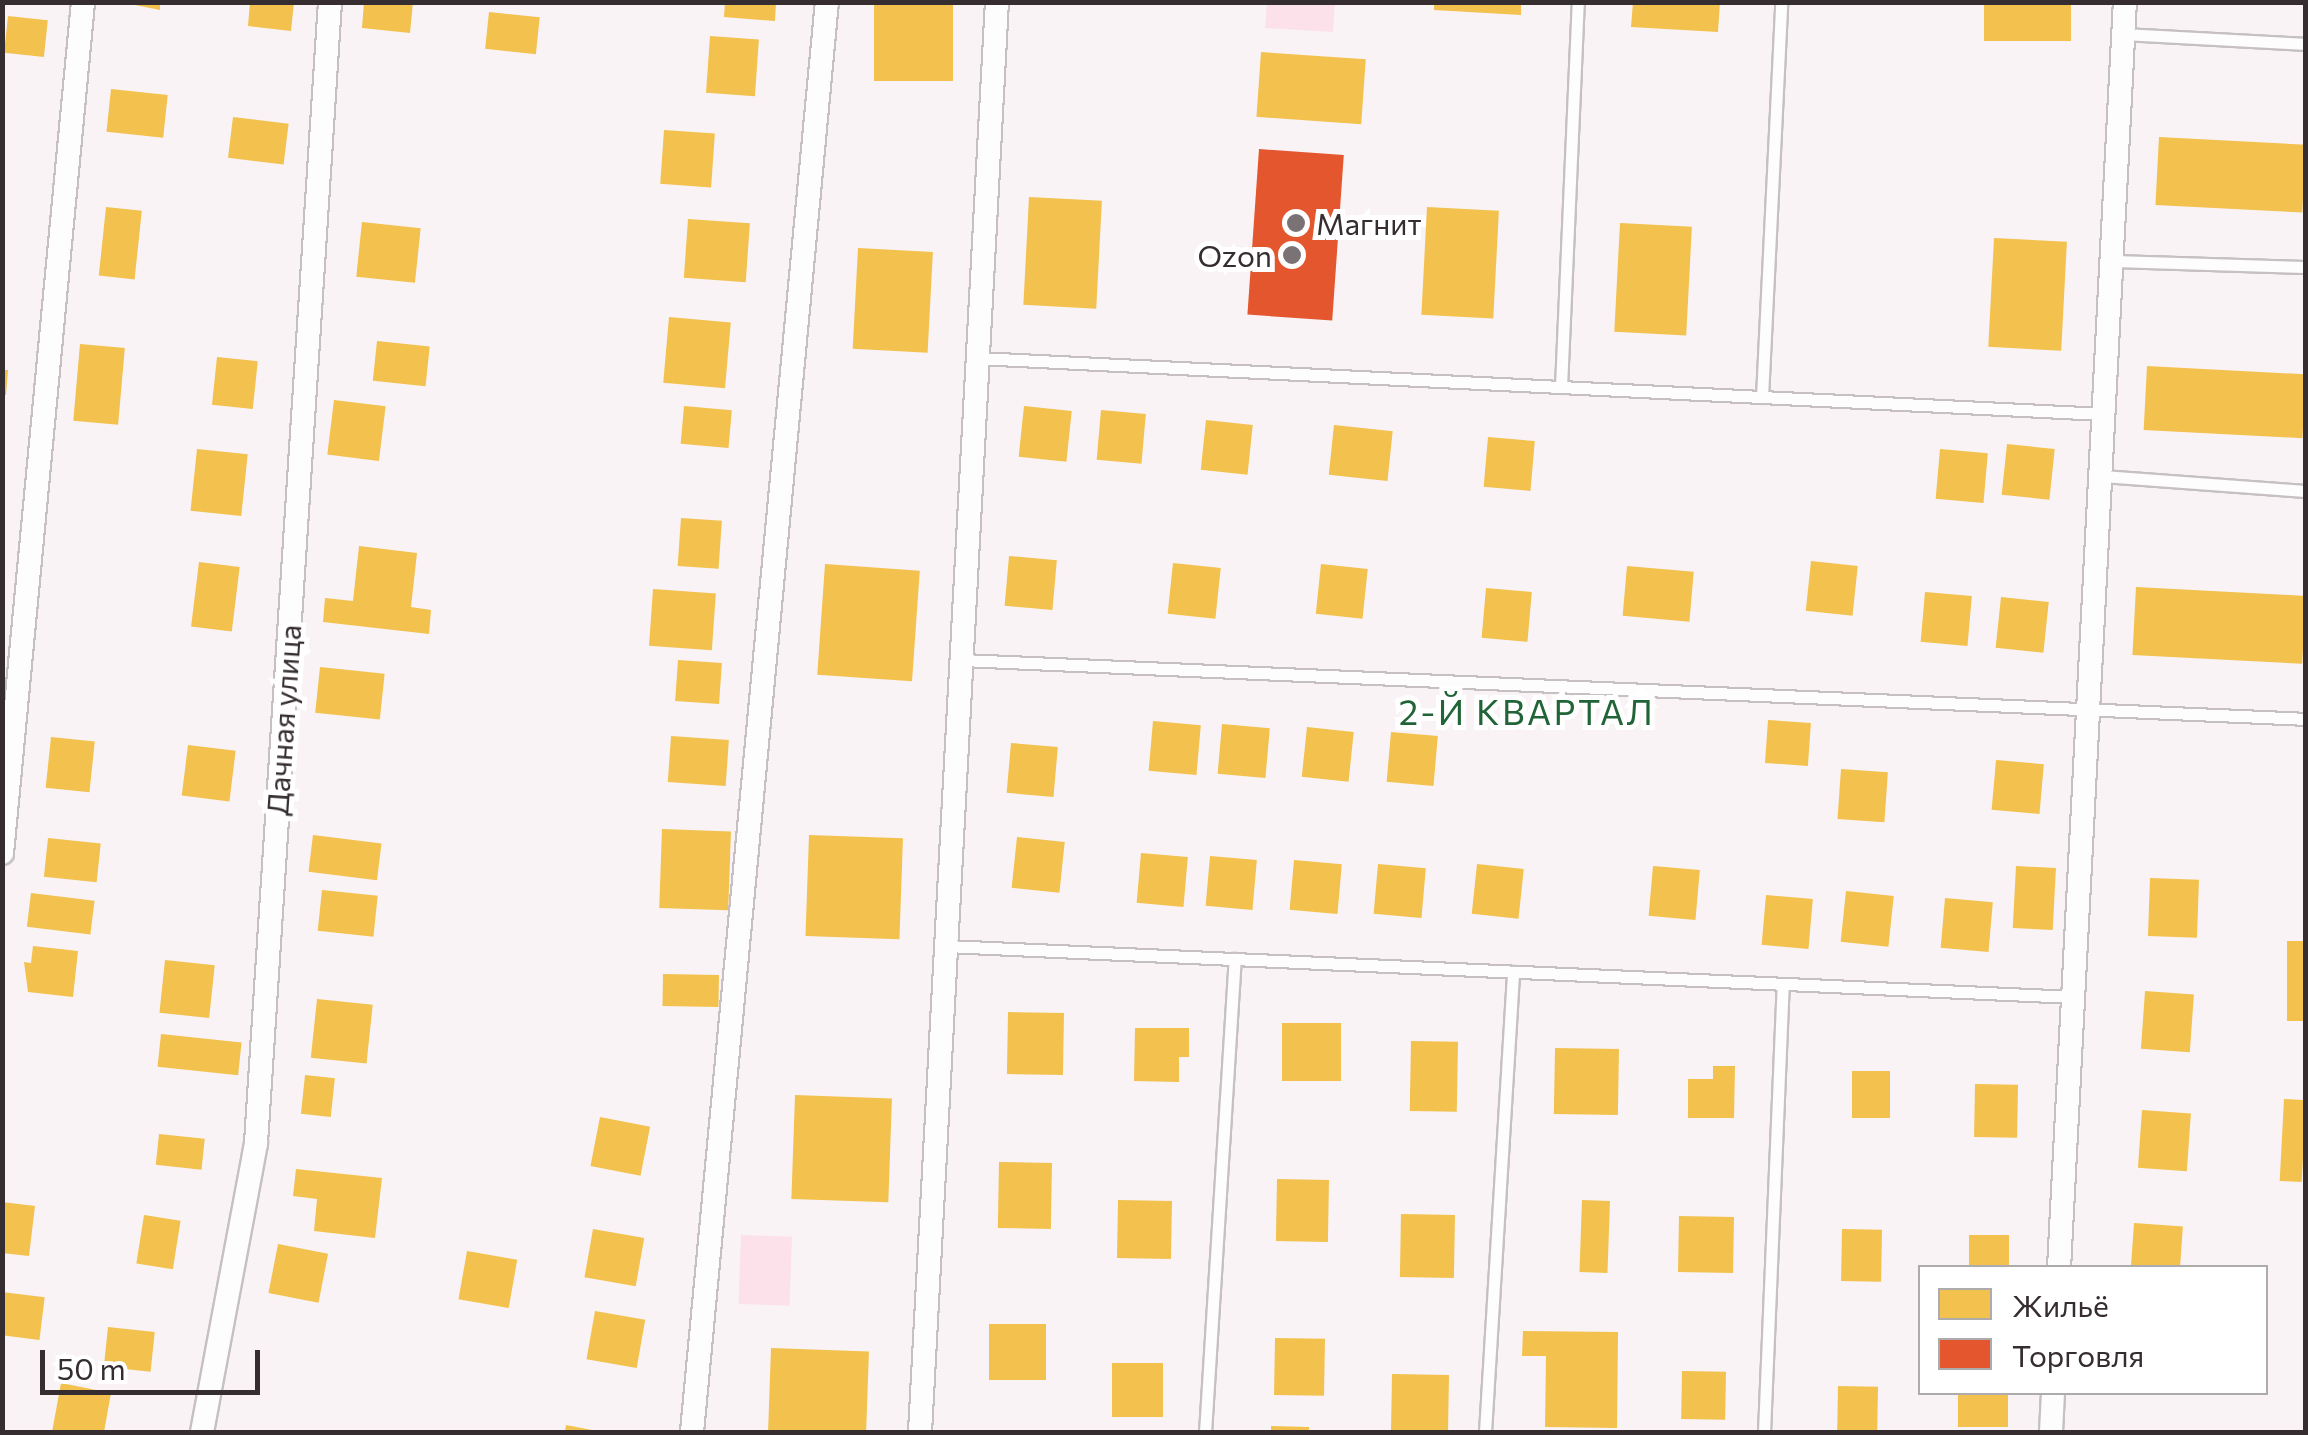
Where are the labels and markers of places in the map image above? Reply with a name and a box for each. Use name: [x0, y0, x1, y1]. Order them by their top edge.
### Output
place label: Магнит: [1316, 205, 1422, 241]
marker: Магнит: [1285, 212, 1307, 234]
place label: Ozon: [1198, 237, 1272, 273]
marker: Ozon: [1281, 244, 1303, 266]

